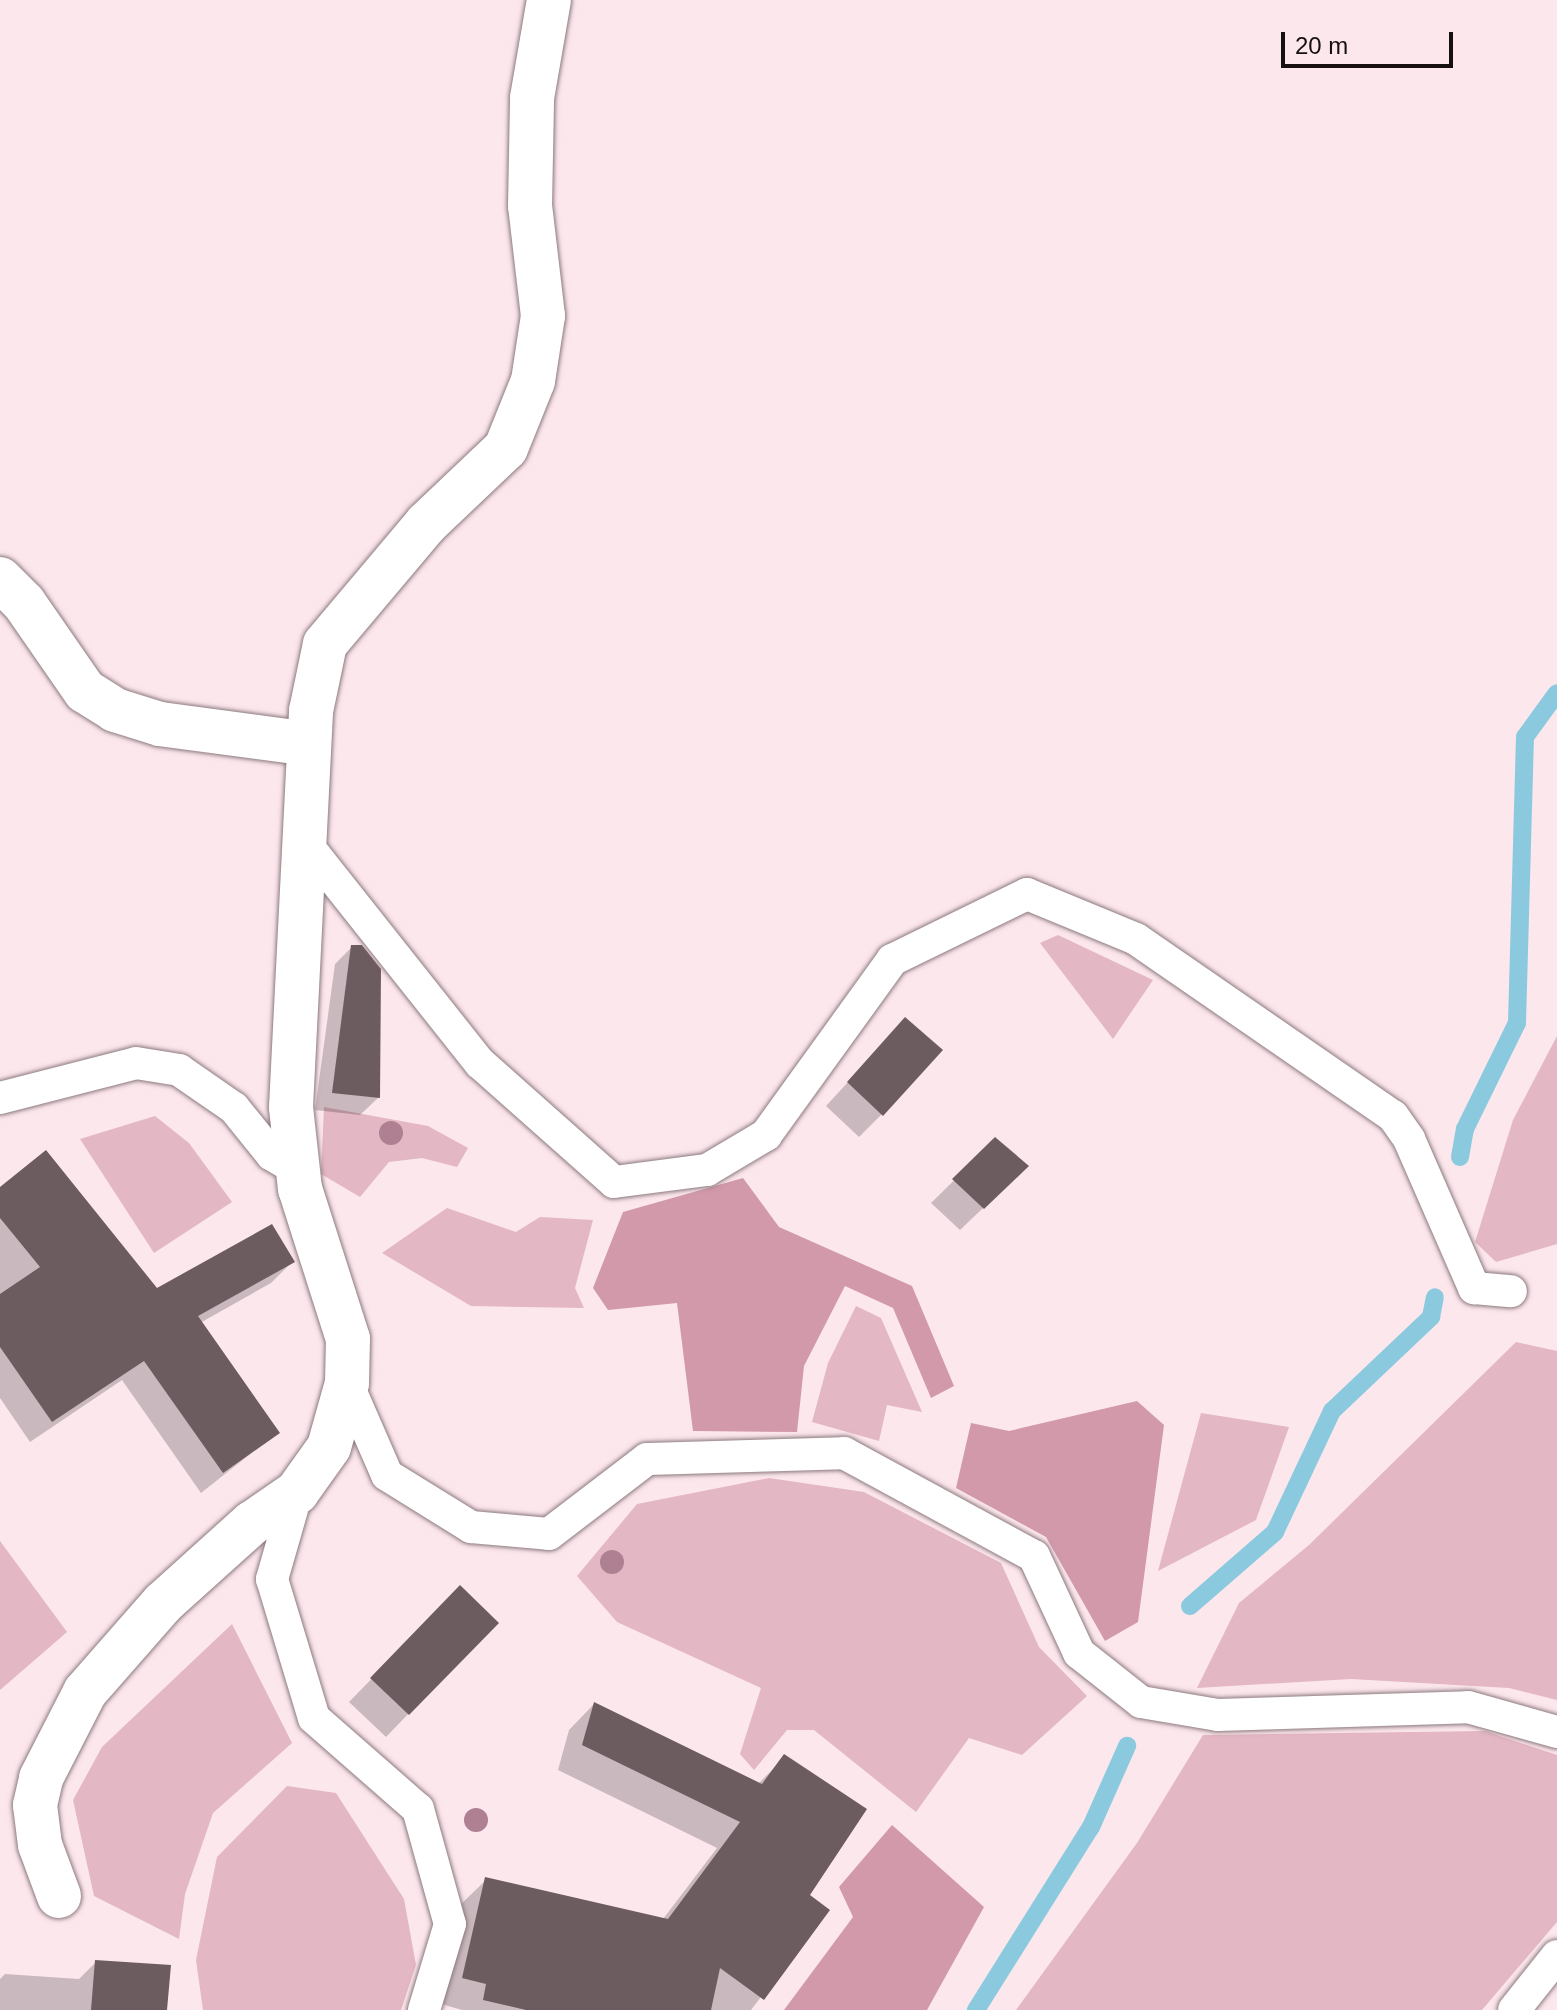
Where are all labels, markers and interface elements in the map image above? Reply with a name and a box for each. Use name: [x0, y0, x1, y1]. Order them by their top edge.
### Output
scale bar: [1285, 16, 1457, 66]
text: 20 m: [1295, 32, 1348, 59]

